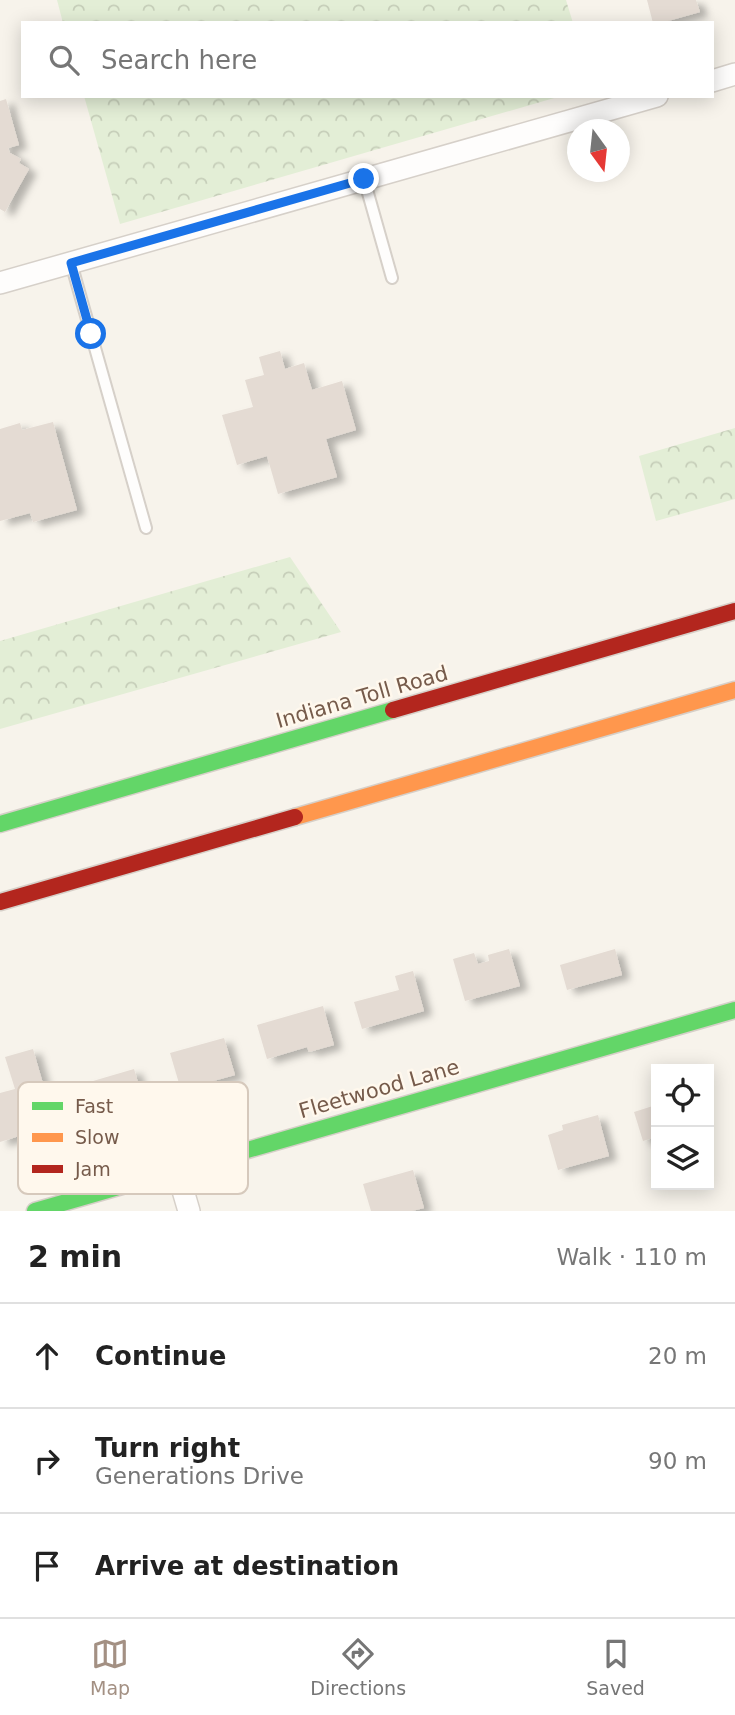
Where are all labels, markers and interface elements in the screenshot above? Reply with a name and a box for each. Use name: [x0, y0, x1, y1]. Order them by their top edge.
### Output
search box: [21, 21, 714, 98]
icon: search: [45, 41, 83, 79]
text: Search here: [101, 45, 257, 75]
north arrow: [567, 119, 630, 182]
route end: [348, 163, 379, 194]
route start: [75, 318, 106, 349]
street label: Indiana Toll Road: [273, 661, 451, 733]
street label: Fleetwood Lane: [296, 1055, 462, 1123]
map controls: [651, 1064, 714, 1190]
button: locate: [651, 1064, 714, 1127]
legend: [18, 1082, 248, 1194]
text: Fast: [75, 1095, 113, 1117]
text: Slow: [75, 1126, 120, 1148]
button: layers: [651, 1127, 714, 1190]
text: Jam: [74, 1158, 111, 1180]
text: 2 min: [28, 1239, 122, 1274]
text: Walk · 110 m: [556, 1244, 707, 1270]
icon: ahead: [28, 1337, 66, 1375]
text: Continue: [95, 1341, 226, 1371]
text: 20 m: [648, 1343, 707, 1369]
text: Turn right: [95, 1433, 240, 1463]
icon: right: [28, 1442, 66, 1480]
text: 90 m: [648, 1448, 707, 1474]
text: Generations Drive: [95, 1463, 304, 1489]
icon: arrive: [28, 1547, 66, 1585]
text: Arrive at destination: [95, 1551, 399, 1581]
tab: Map: [90, 1635, 130, 1699]
tab: Directions: [310, 1635, 406, 1699]
tab: Saved: [586, 1635, 645, 1699]

